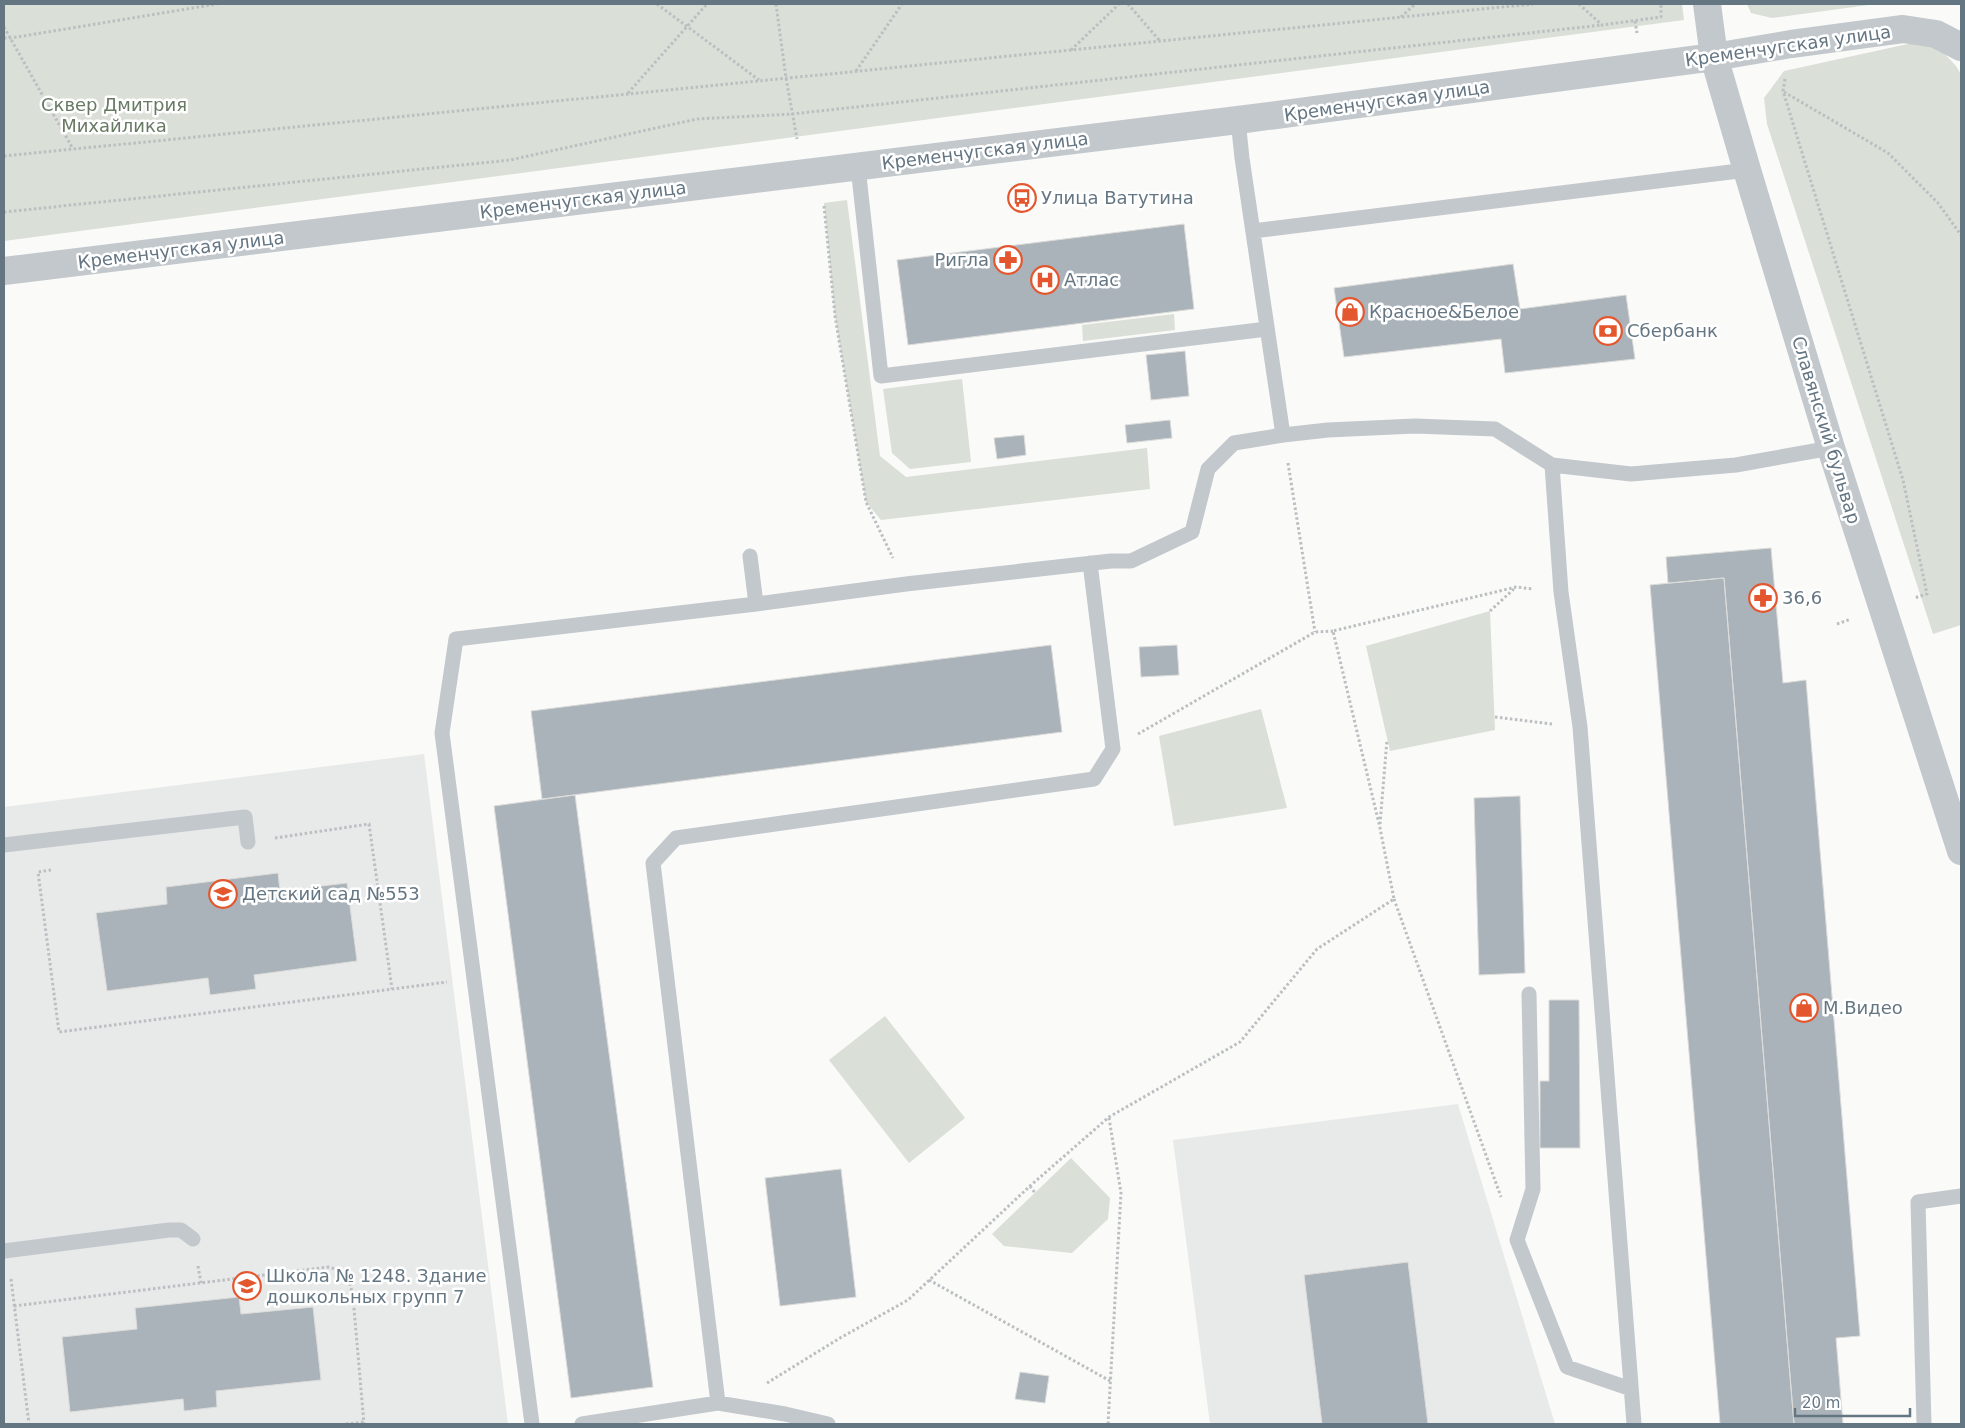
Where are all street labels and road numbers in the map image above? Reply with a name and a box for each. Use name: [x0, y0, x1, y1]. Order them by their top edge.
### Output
street label: Кременчугская улица: [1684, 21, 1892, 70]
street label: Кременчугская улица: [1283, 76, 1491, 125]
street label: Кременчугская улица: [880, 127, 1089, 174]
street label: Кременчугская улица: [478, 176, 687, 223]
street label: Кременчугская улица: [76, 226, 285, 273]
street label: Славянский бульвар: [1788, 333, 1865, 526]

